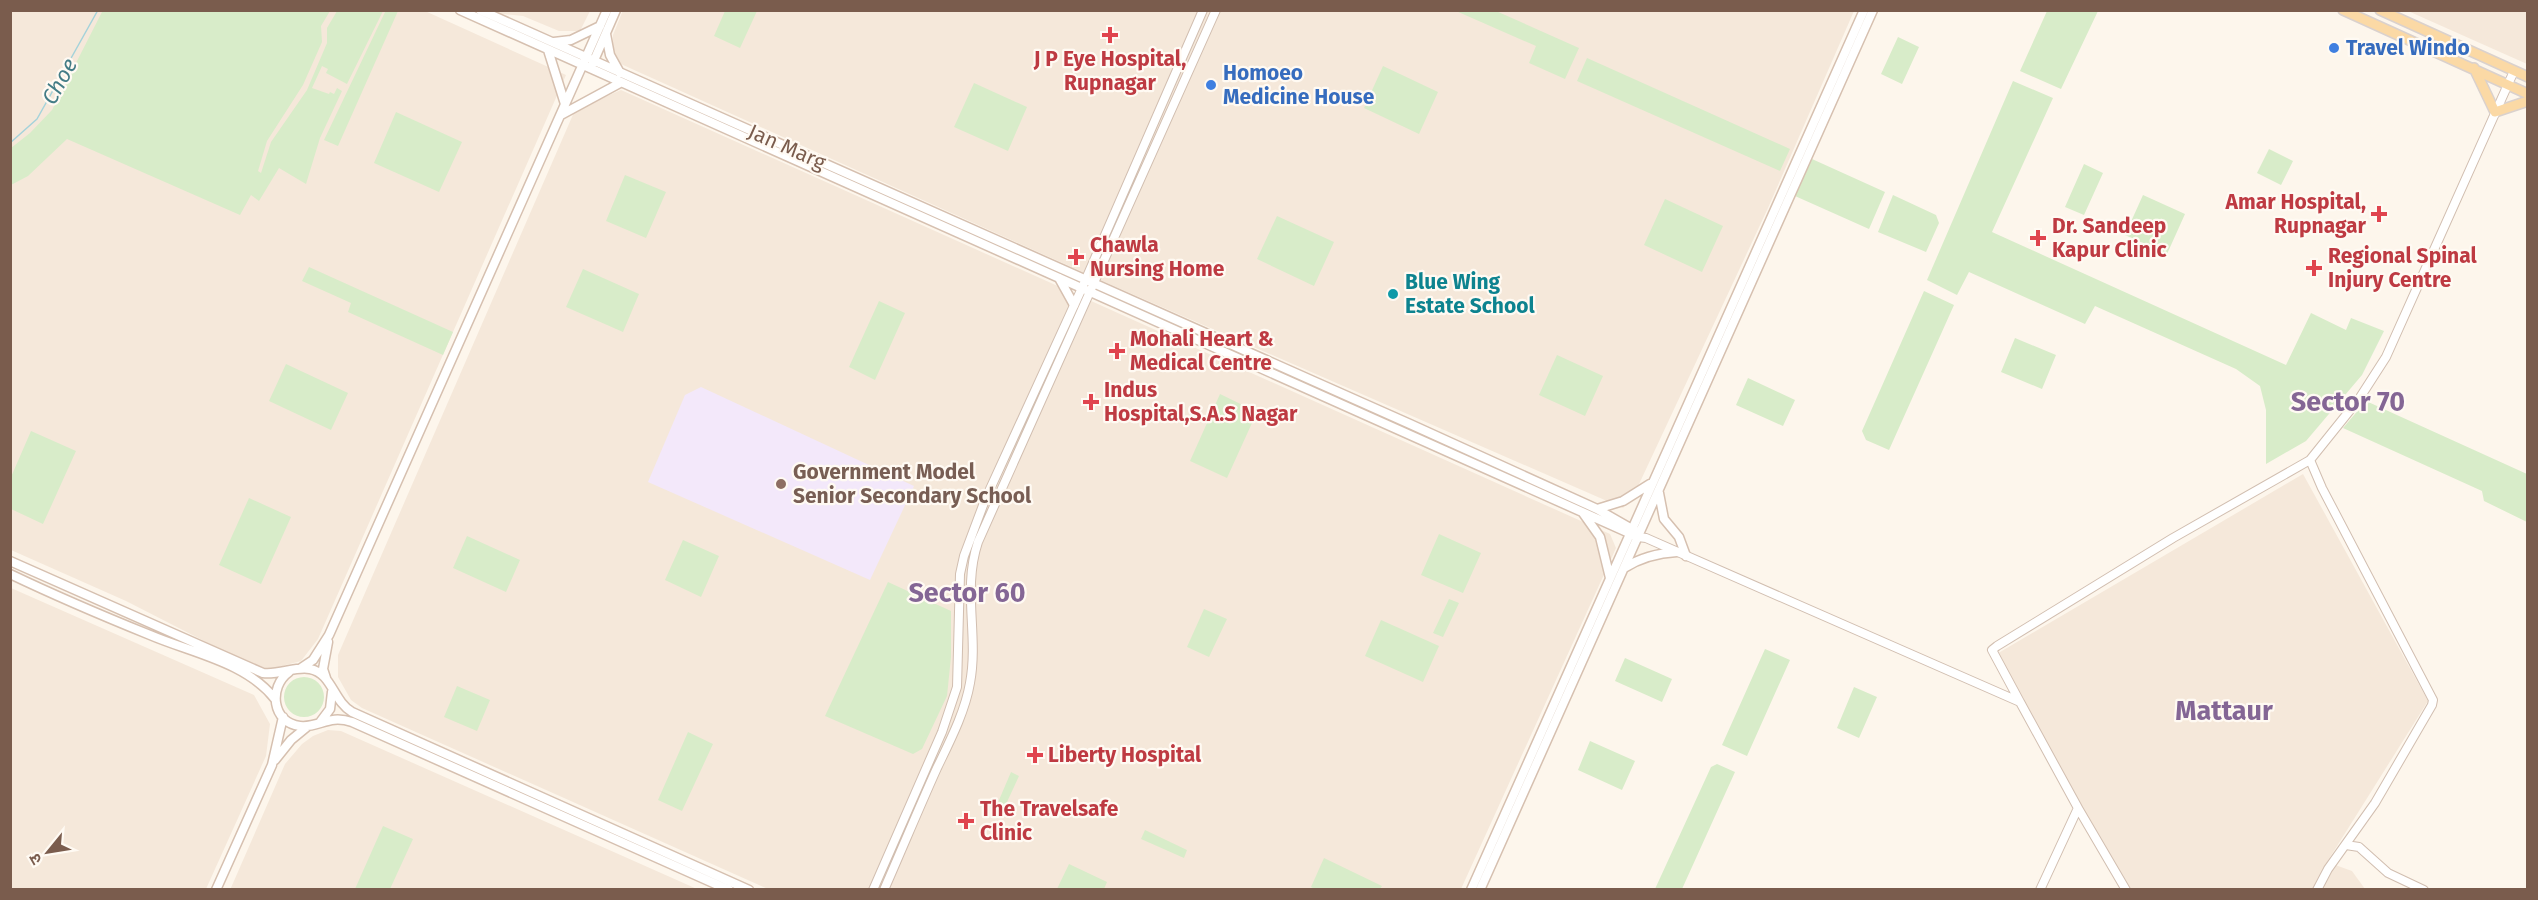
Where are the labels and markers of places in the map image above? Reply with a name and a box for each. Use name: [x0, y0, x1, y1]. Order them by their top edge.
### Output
marker: J P Eye Hospital, Rupnagar: [1101, 26, 1119, 44]
place label: Travel Windo: [2346, 35, 2470, 61]
marker: Travel Windo: [2327, 41, 2341, 55]
place label: J P Eye Hospital, Rupnagar: [1033, 46, 1186, 96]
place label: Homoeo Medicine House: [1223, 60, 1375, 110]
marker: Homoeo Medicine House: [1204, 78, 1218, 92]
place label: Amar Hospital, Rupnagar: [2225, 189, 2367, 239]
marker: Amar Hospital, Rupnagar: [2370, 205, 2388, 223]
place label: Dr. Sandeep Kapur Clinic: [2052, 213, 2167, 263]
marker: Dr. Sandeep Kapur Clinic: [2029, 229, 2047, 247]
place label: Chawla Nursing Home: [1090, 232, 1225, 282]
place label: Regional Spinal Injury Centre: [2328, 243, 2478, 293]
marker: Chawla Nursing Home: [1067, 248, 1085, 266]
marker: Regional Spinal Injury Centre: [2305, 259, 2323, 277]
place label: Blue Wing Estate School: [1405, 269, 1535, 319]
marker: Blue Wing Estate School: [1386, 287, 1400, 301]
place label: Mohali Heart & Medical Centre: [1130, 326, 1274, 376]
marker: Mohali Heart & Medical Centre: [1108, 342, 1126, 360]
place label: Indus Hospital,S.A.S Nagar: [1104, 377, 1298, 427]
marker: Indus Hospital,S.A.S Nagar: [1082, 393, 1100, 411]
place label: Government Model Senior Secondary School: [793, 459, 1032, 509]
marker: Government Model Senior Secondary School: [774, 477, 788, 491]
place label: Liberty Hospital: [1048, 742, 1202, 768]
marker: Liberty Hospital: [1026, 746, 1044, 764]
place label: The Travelsafe Clinic: [980, 796, 1119, 846]
marker: The Travelsafe Clinic: [957, 812, 975, 830]

